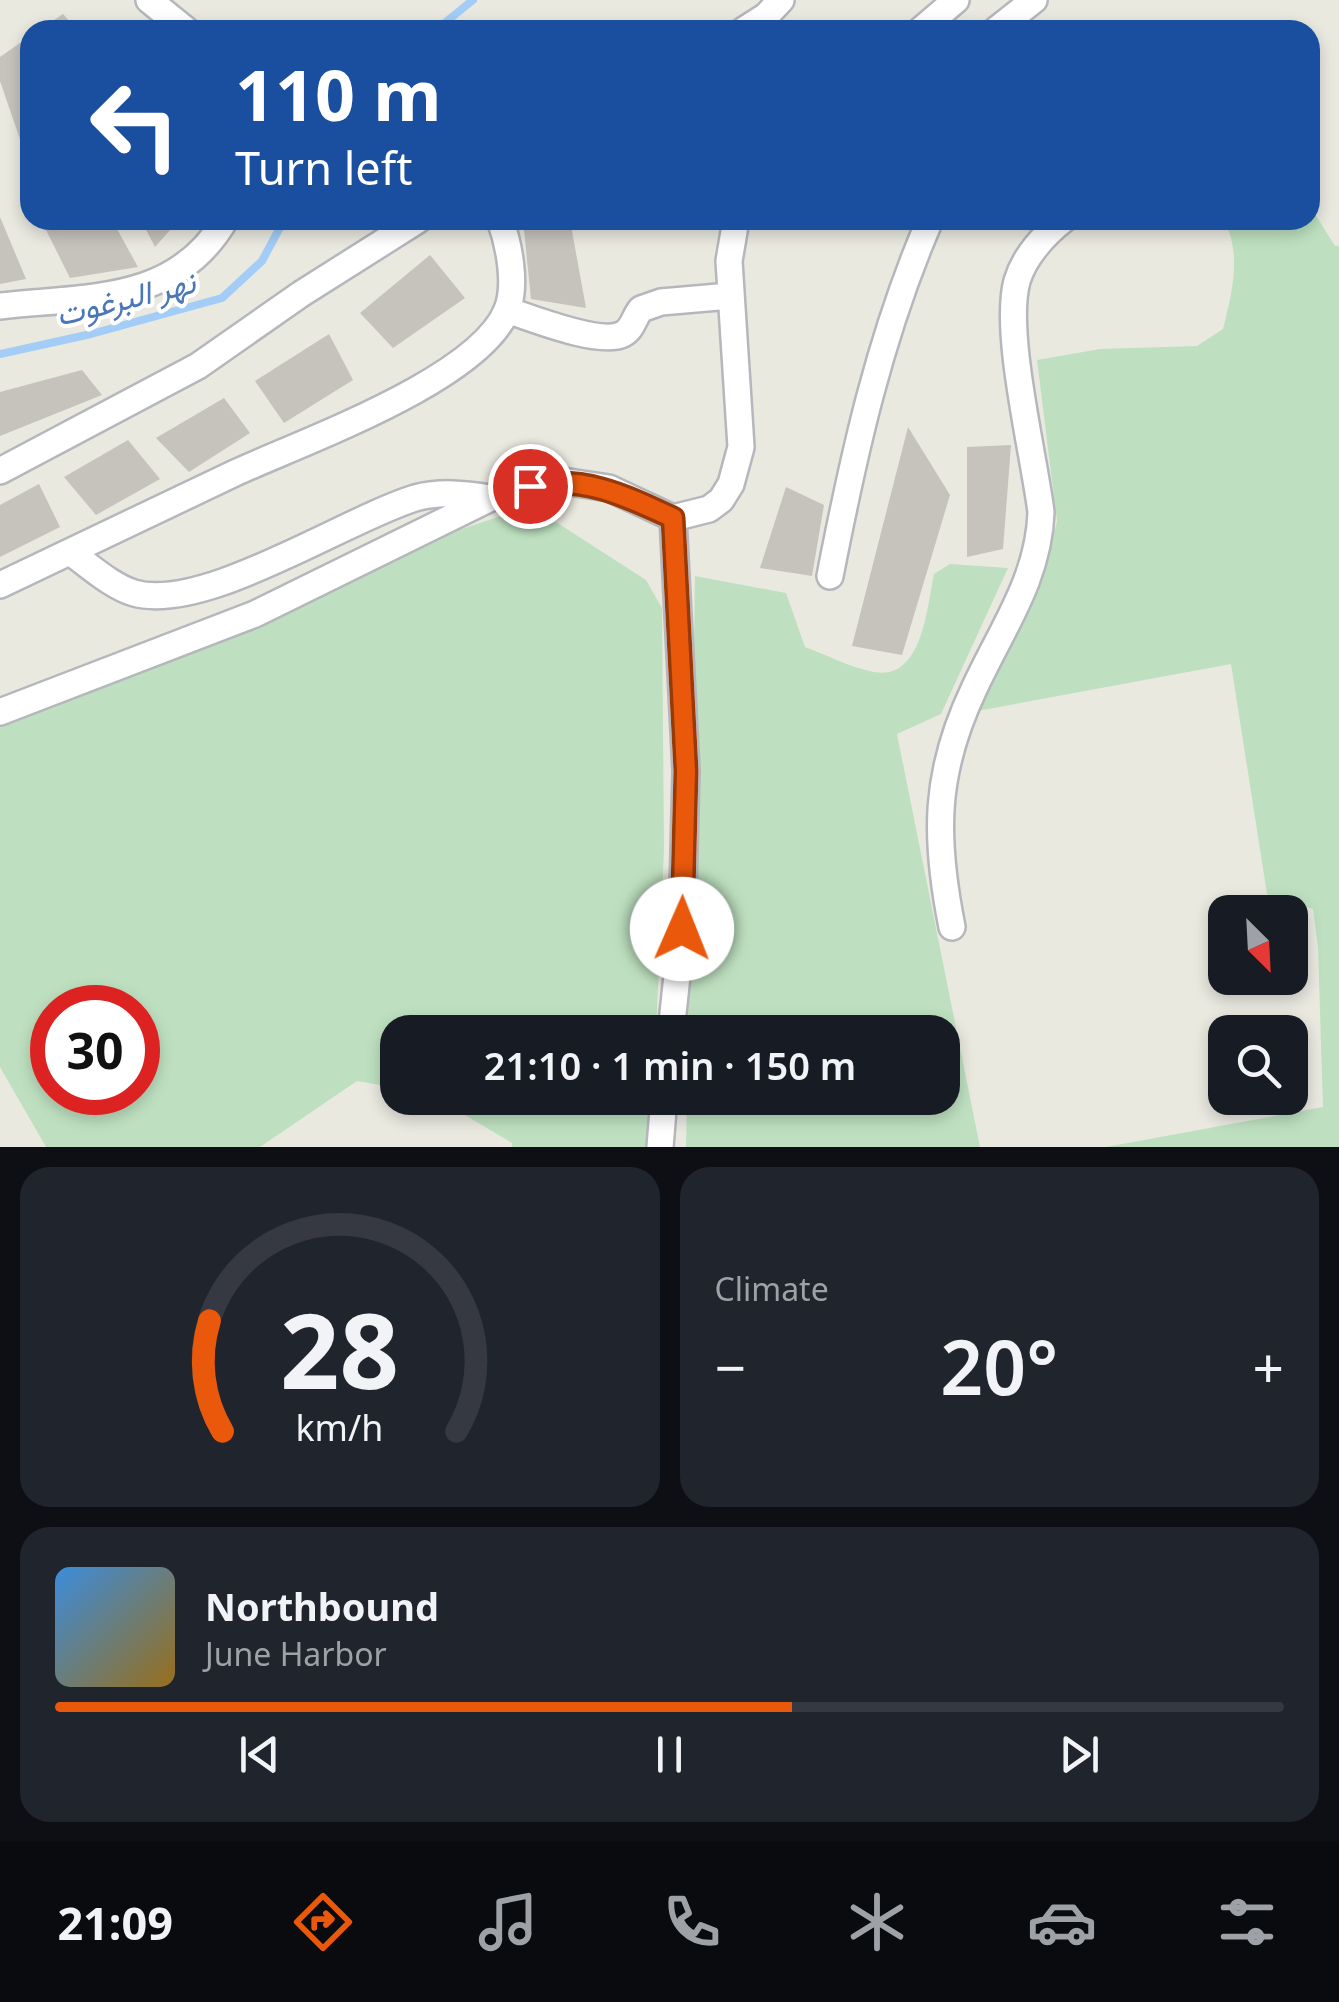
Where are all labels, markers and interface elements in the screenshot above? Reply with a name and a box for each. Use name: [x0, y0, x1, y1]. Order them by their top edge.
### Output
text: 110 m: [235, 46, 442, 142]
icon: left: [70, 60, 200, 190]
text: Turn left: [235, 137, 412, 198]
water label: نهر البرغوت: [51, 258, 201, 335]
pin: [488, 444, 573, 529]
icon: arrive: [503, 459, 558, 514]
position arrow: [630, 877, 734, 981]
north arrow: [1208, 895, 1308, 995]
map controls: [1208, 895, 1308, 1115]
speed limit sign: 30: [30, 985, 160, 1115]
button: search: [1208, 1015, 1308, 1115]
text: 21:10 · 1 min · 150 m: [484, 1039, 856, 1091]
text: Climate: [715, 1267, 829, 1310]
text: 28: [280, 1278, 399, 1419]
text: 20°: [940, 1315, 1058, 1417]
text: −: [715, 1329, 746, 1404]
text: +: [1253, 1329, 1284, 1404]
text: km/h: [296, 1403, 384, 1451]
text: Northbound: [205, 1580, 439, 1632]
text: June Harbor: [205, 1632, 387, 1675]
icon: previous: [232, 1727, 287, 1782]
icon: pause: [642, 1727, 697, 1782]
icon: next: [1052, 1727, 1107, 1782]
icon: directions: [288, 1887, 358, 1957]
icon: music: [473, 1887, 543, 1957]
icon: phone: [657, 1887, 727, 1957]
icon: climate: [842, 1887, 912, 1957]
icon: car: [1027, 1887, 1097, 1957]
icon: filters: [1212, 1887, 1282, 1957]
text: 21:09: [57, 1892, 173, 1953]

